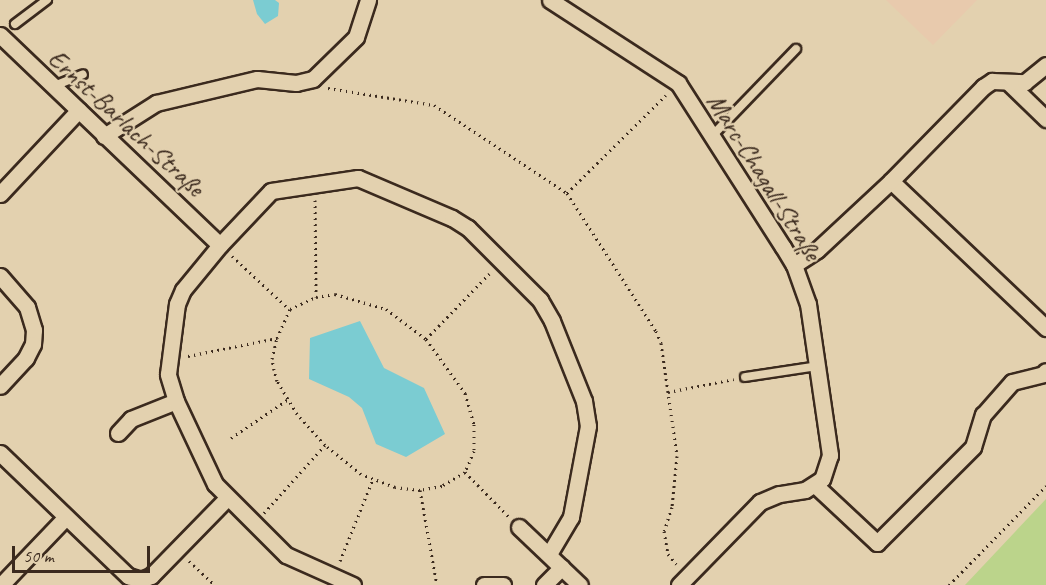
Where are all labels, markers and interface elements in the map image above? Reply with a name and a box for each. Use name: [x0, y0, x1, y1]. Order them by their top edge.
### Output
street label: Ernst-Barlach-Straße: [42, 43, 210, 203]
street label: Marc-Chagall-Straße: [700, 88, 828, 266]
scale bar: [15, 534, 153, 572]
text: 50 m: [23, 545, 54, 567]

